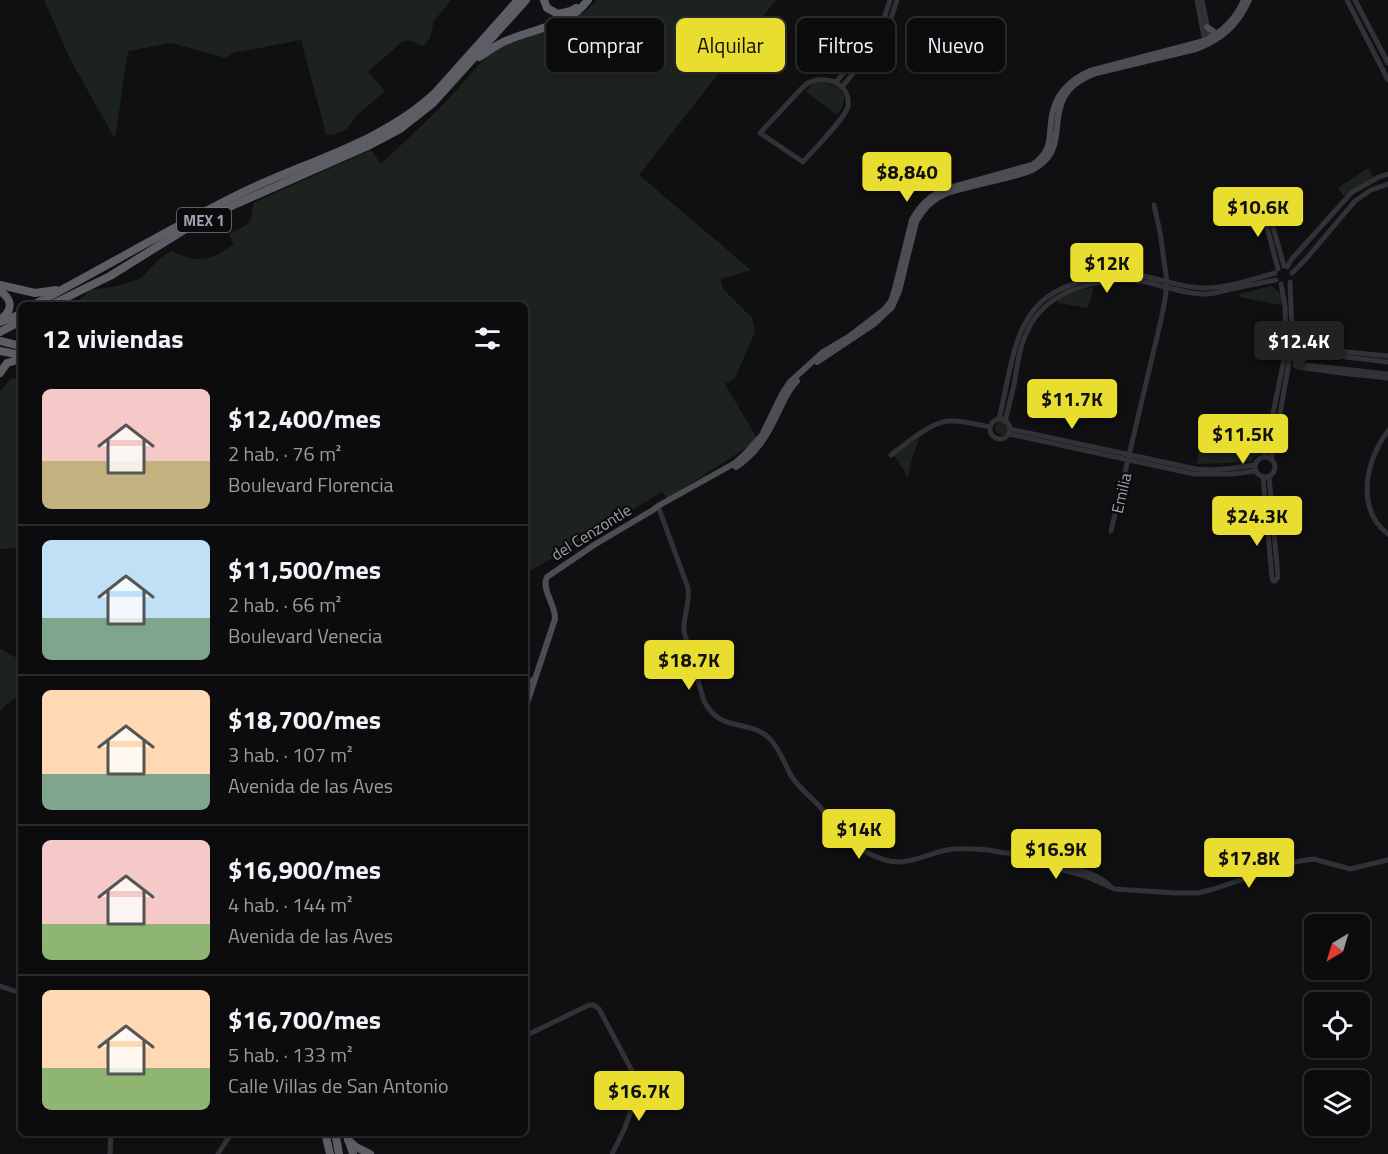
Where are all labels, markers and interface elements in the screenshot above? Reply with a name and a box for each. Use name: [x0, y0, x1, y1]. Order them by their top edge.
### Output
chip: Comprar: [546, 18, 664, 72]
chip: Alquilar: [676, 18, 785, 72]
chip: Filtros: [797, 18, 895, 72]
chip: Nuevo: [907, 18, 1005, 72]
pin: $8,840: [858, 152, 956, 203]
text: $8,840: [876, 156, 938, 187]
pin: $10.6K: [1209, 187, 1307, 238]
text: $10.6K: [1227, 191, 1289, 222]
road number: MEX 1: [177, 208, 231, 232]
pin: $12K: [1071, 243, 1143, 294]
text: $12K: [1084, 247, 1130, 278]
text: 12 viviendas: [42, 319, 184, 358]
pin: $12.4K: [1250, 321, 1348, 372]
icon: filters: [471, 322, 504, 355]
text: $12.4K: [1268, 325, 1330, 356]
pin: $11.7K: [1023, 379, 1121, 430]
text: $11.7K: [1041, 383, 1103, 414]
text: $12,400/mes: [228, 399, 381, 438]
icon: home: [90, 413, 162, 485]
pin: $11.5K: [1194, 414, 1292, 465]
text: $11.5K: [1212, 418, 1274, 449]
text: 2 hab. · 76 m²: [228, 438, 341, 469]
text: Boulevard Florencia: [228, 469, 394, 500]
street label: Emilia: [1105, 470, 1137, 516]
pin: $24.3K: [1208, 496, 1306, 547]
street label: del Cenzontle: [546, 498, 636, 566]
text: $24.3K: [1226, 500, 1288, 531]
text: $11,500/mes: [228, 550, 381, 589]
icon: home: [90, 564, 162, 636]
text: 2 hab. · 66 m²: [228, 589, 341, 620]
text: Boulevard Venecia: [228, 620, 382, 651]
pin: $18.7K: [640, 640, 738, 691]
text: $18.7K: [658, 644, 720, 675]
text: $18,700/mes: [228, 700, 381, 739]
icon: home: [90, 714, 162, 786]
text: 3 hab. · 107 m²: [228, 739, 353, 770]
text: Avenida de las Aves: [228, 770, 393, 801]
pin: $14K: [823, 809, 895, 860]
text: $14K: [836, 813, 882, 844]
pin: $16.9K: [1007, 829, 1105, 880]
text: $16.9K: [1025, 833, 1087, 864]
pin: $17.8K: [1200, 838, 1298, 889]
text: $17.8K: [1218, 842, 1280, 873]
text: $16,900/mes: [228, 850, 381, 889]
icon: home: [90, 864, 162, 936]
text: 4 hab. · 144 m²: [228, 889, 353, 920]
north arrow: [1304, 914, 1370, 980]
map controls: [1304, 914, 1370, 1136]
text: Avenida de las Aves: [228, 920, 393, 951]
button: locate: [1304, 992, 1370, 1058]
text: $16,700/mes: [228, 1000, 381, 1039]
icon: home: [90, 1014, 162, 1086]
text: 5 hab. · 133 m²: [228, 1039, 353, 1070]
text: Calle Villas de San Antonio: [228, 1070, 449, 1101]
button: layers: [1304, 1070, 1370, 1136]
pin: $16.7K: [590, 1071, 688, 1122]
text: $16.7K: [608, 1075, 670, 1106]

